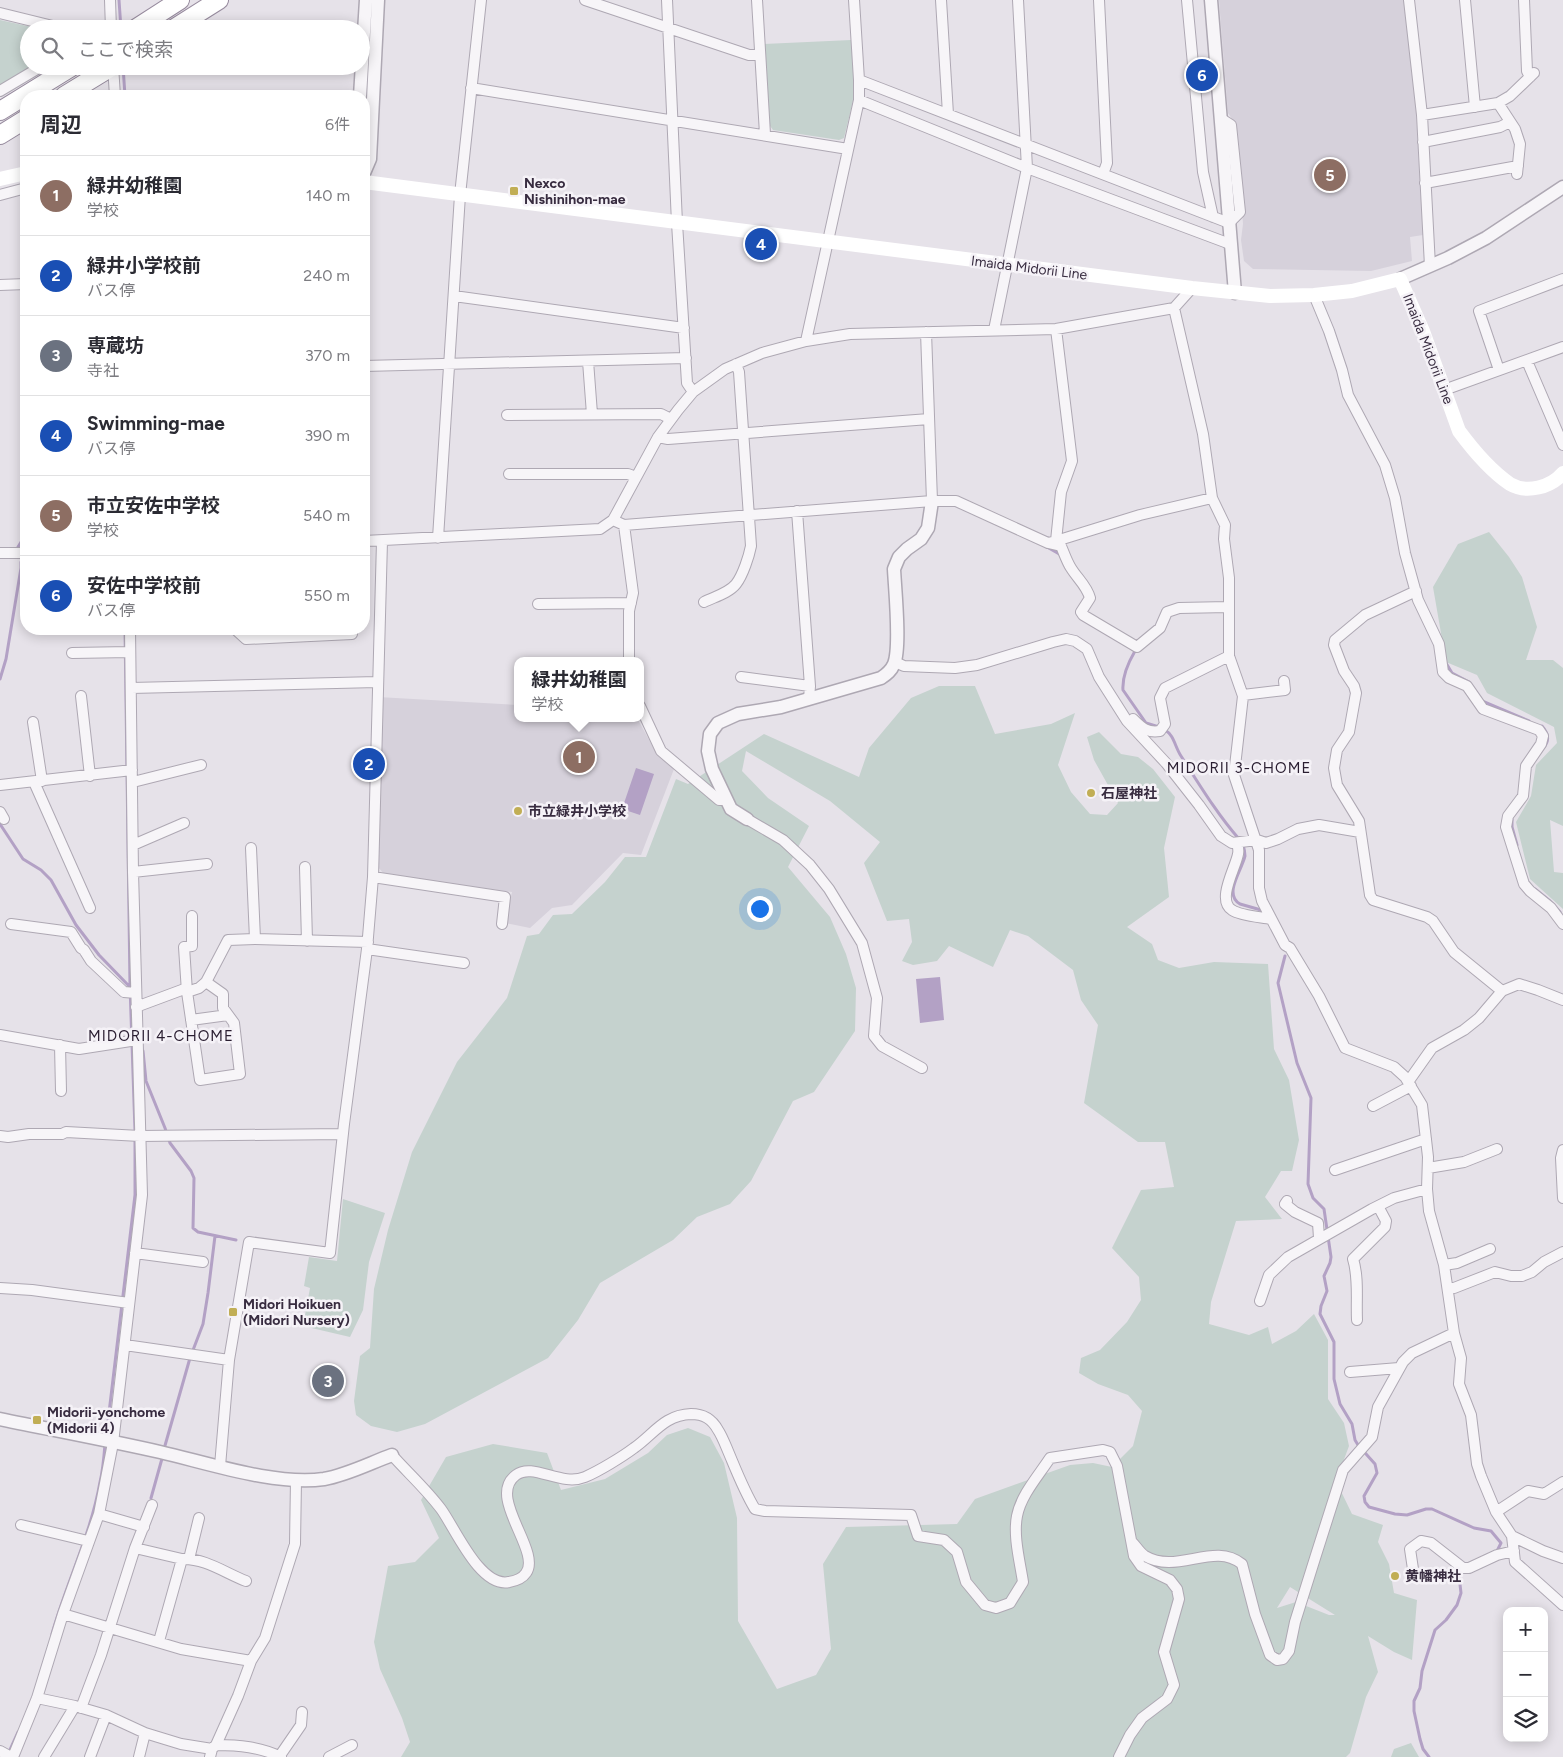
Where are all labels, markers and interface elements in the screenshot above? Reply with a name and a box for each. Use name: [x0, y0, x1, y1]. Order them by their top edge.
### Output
search box: [20, 20, 370, 75]
icon: search: [38, 34, 66, 62]
text: ここで検索: [78, 38, 173, 61]
pin: 6: [1186, 56, 1218, 94]
text: 周辺: [40, 112, 82, 137]
text: 6件: [325, 115, 350, 134]
pin: 5: [1314, 156, 1346, 194]
text: 緑井幼稚園: [87, 174, 182, 197]
place label: Nexco Nishinihon-mae: [524, 175, 626, 208]
marker: Nexco Nishinihon-mae: [508, 185, 520, 197]
text: 1: [53, 186, 59, 205]
text: 140 m: [306, 186, 350, 205]
text: 学校: [87, 201, 119, 220]
pin: 4: [745, 225, 777, 263]
street label: Imaida Midorii Line: [970, 252, 1088, 284]
text: 緑井小学校前: [87, 254, 201, 277]
text: 2: [51, 266, 61, 285]
text: 240 m: [303, 266, 350, 285]
text: バス停: [87, 281, 135, 300]
street label: Imaida Midorii Line: [1399, 291, 1457, 407]
text: 専蔵坊: [87, 334, 144, 357]
text: 3: [52, 346, 60, 365]
text: 370 m: [305, 346, 350, 365]
text: 寺社: [87, 361, 119, 380]
text: Swimming-mae: [87, 412, 225, 435]
text: 4: [51, 426, 61, 445]
text: 390 m: [304, 426, 350, 445]
text: バス停: [87, 439, 135, 458]
text: 市立安佐中学校: [87, 494, 220, 517]
text: 5: [51, 506, 61, 525]
text: 540 m: [303, 506, 350, 525]
text: 学校: [87, 521, 119, 540]
text: 安佐中学校前: [87, 574, 201, 597]
text: 6: [51, 586, 61, 605]
text: 550 m: [304, 586, 350, 605]
text: バス停: [87, 601, 135, 620]
popup: [514, 657, 644, 722]
text: 緑井幼稚園: [531, 668, 627, 691]
text: 学校: [531, 695, 564, 714]
pin: 1: [563, 738, 595, 776]
pin: 2: [353, 745, 385, 783]
district label: MIDORII 3-CHOME: [1167, 759, 1311, 777]
place label: 石屋神社: [1101, 785, 1157, 802]
marker: 石屋神社: [1085, 787, 1097, 799]
place label: 市立緑井小学校: [528, 803, 626, 820]
marker: 市立緑井小学校: [512, 805, 524, 817]
your location: [747, 896, 773, 922]
district label: MIDORII 4-CHOME: [88, 1027, 234, 1045]
place label: Midori Hoikuen (Midori Nursery): [243, 1296, 350, 1329]
marker: Midori Hoikuen (Midori Nursery): [227, 1306, 239, 1318]
pin: 3: [312, 1362, 344, 1400]
place label: Midorii-yonchome (Midorii 4): [47, 1404, 165, 1437]
marker: Midorii-yonchome (Midorii 4): [31, 1414, 43, 1426]
place label: 黄幡神社: [1405, 1568, 1461, 1585]
marker: 黄幡神社: [1389, 1570, 1401, 1582]
map controls: [1503, 1607, 1548, 1742]
button: +: [1503, 1607, 1548, 1652]
button: −: [1503, 1652, 1548, 1697]
button: layers: [1503, 1697, 1548, 1742]

